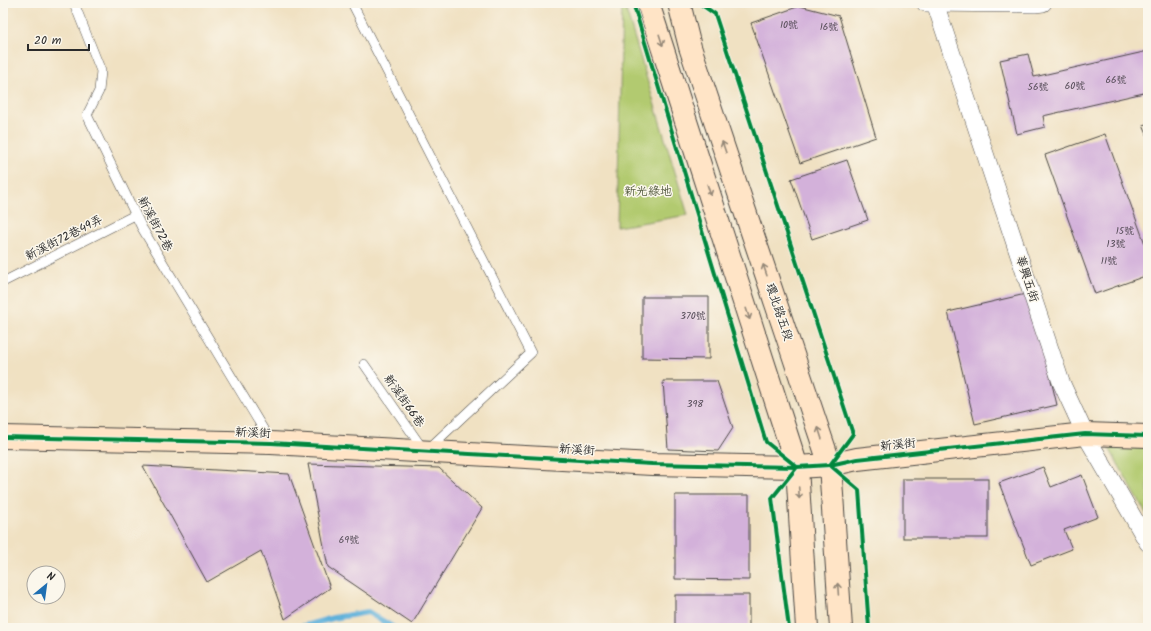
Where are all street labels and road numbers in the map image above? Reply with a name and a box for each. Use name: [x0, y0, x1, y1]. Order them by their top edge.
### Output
street label: 新溪街72巷: [132, 193, 178, 255]
street label: 新溪街72巷49弄: [22, 210, 106, 266]
street label: 華興五街: [1011, 253, 1043, 305]
street label: 環北路五段: [760, 281, 798, 343]
street label: 新溪街66巷: [379, 370, 429, 432]
street label: 新溪街: [235, 423, 271, 443]
street label: 新溪街: [879, 434, 917, 456]
street label: 新溪街: [559, 440, 595, 460]

